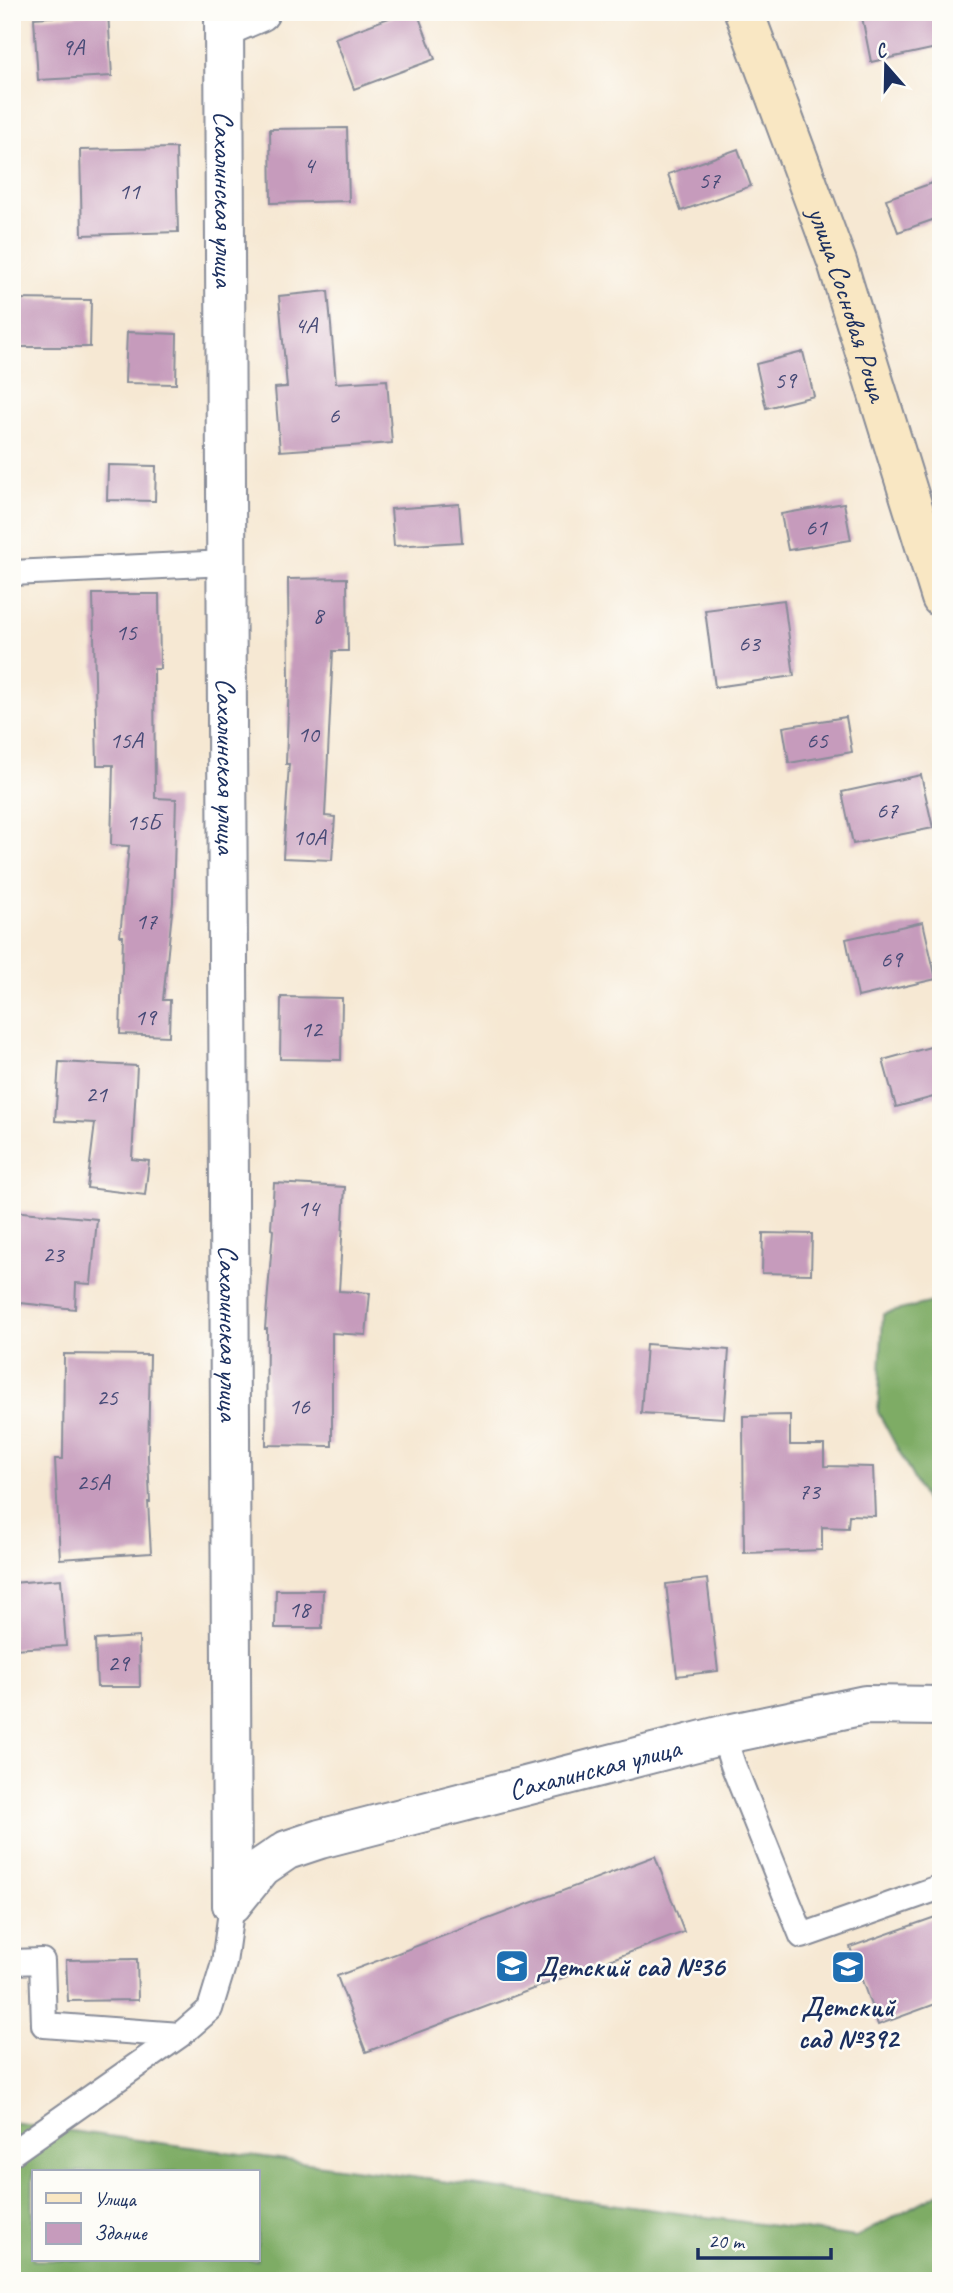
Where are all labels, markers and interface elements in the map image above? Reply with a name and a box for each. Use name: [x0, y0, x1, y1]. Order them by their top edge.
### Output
house number: 9А: [62, 32, 85, 62]
north arrow: [852, 32, 922, 102]
text: С: [872, 37, 892, 64]
street label: Сахалинская улица: [206, 111, 242, 289]
house number: 4: [304, 150, 317, 180]
house number: 57: [698, 165, 721, 195]
house number: 11: [118, 176, 141, 206]
street label: улица Сосновая Роща: [799, 200, 897, 408]
house number: 4А: [295, 310, 318, 340]
house number: 59: [774, 365, 798, 395]
house number: 6: [329, 400, 341, 430]
house number: 61: [805, 512, 828, 542]
house number: 8: [313, 600, 326, 630]
house number: 15: [115, 617, 138, 647]
house number: 63: [738, 628, 762, 658]
street label: Сахалинская улица: [209, 678, 245, 856]
house number: 10: [297, 719, 321, 749]
house number: 15А: [109, 725, 144, 755]
house number: 65: [806, 725, 829, 755]
house number: 67: [876, 795, 899, 825]
house number: 15Б: [126, 807, 164, 837]
house number: 10А: [292, 822, 327, 852]
house number: 17: [135, 906, 158, 936]
house number: 69: [880, 944, 904, 974]
house number: 19: [134, 1002, 158, 1032]
house number: 12: [300, 1014, 324, 1044]
house number: 21: [85, 1079, 108, 1109]
house number: 14: [297, 1193, 321, 1223]
house number: 23: [42, 1239, 66, 1269]
street label: Сахалинская улица: [211, 1245, 247, 1423]
house number: 25: [96, 1382, 119, 1412]
house number: 16: [288, 1391, 311, 1421]
house number: 25А: [76, 1467, 111, 1497]
house number: 73: [798, 1476, 822, 1506]
house number: 18: [288, 1594, 312, 1624]
house number: 29: [107, 1648, 131, 1678]
street label: Сахалинская улица: [505, 1729, 686, 1808]
school or university icon: Детский сад №36: [493, 1947, 531, 1985]
school or university icon: Детский сад №392: [829, 1948, 867, 1986]
place label: Детский сад №36: [536, 1949, 726, 1984]
place label: Детский сад №392: [798, 1989, 900, 2056]
legend: [32, 2170, 259, 2262]
text: Улица: [94, 2186, 137, 2212]
scale bar: [698, 2216, 830, 2260]
text: Здание: [94, 2220, 148, 2246]
text: 20 m: [708, 2228, 746, 2254]

